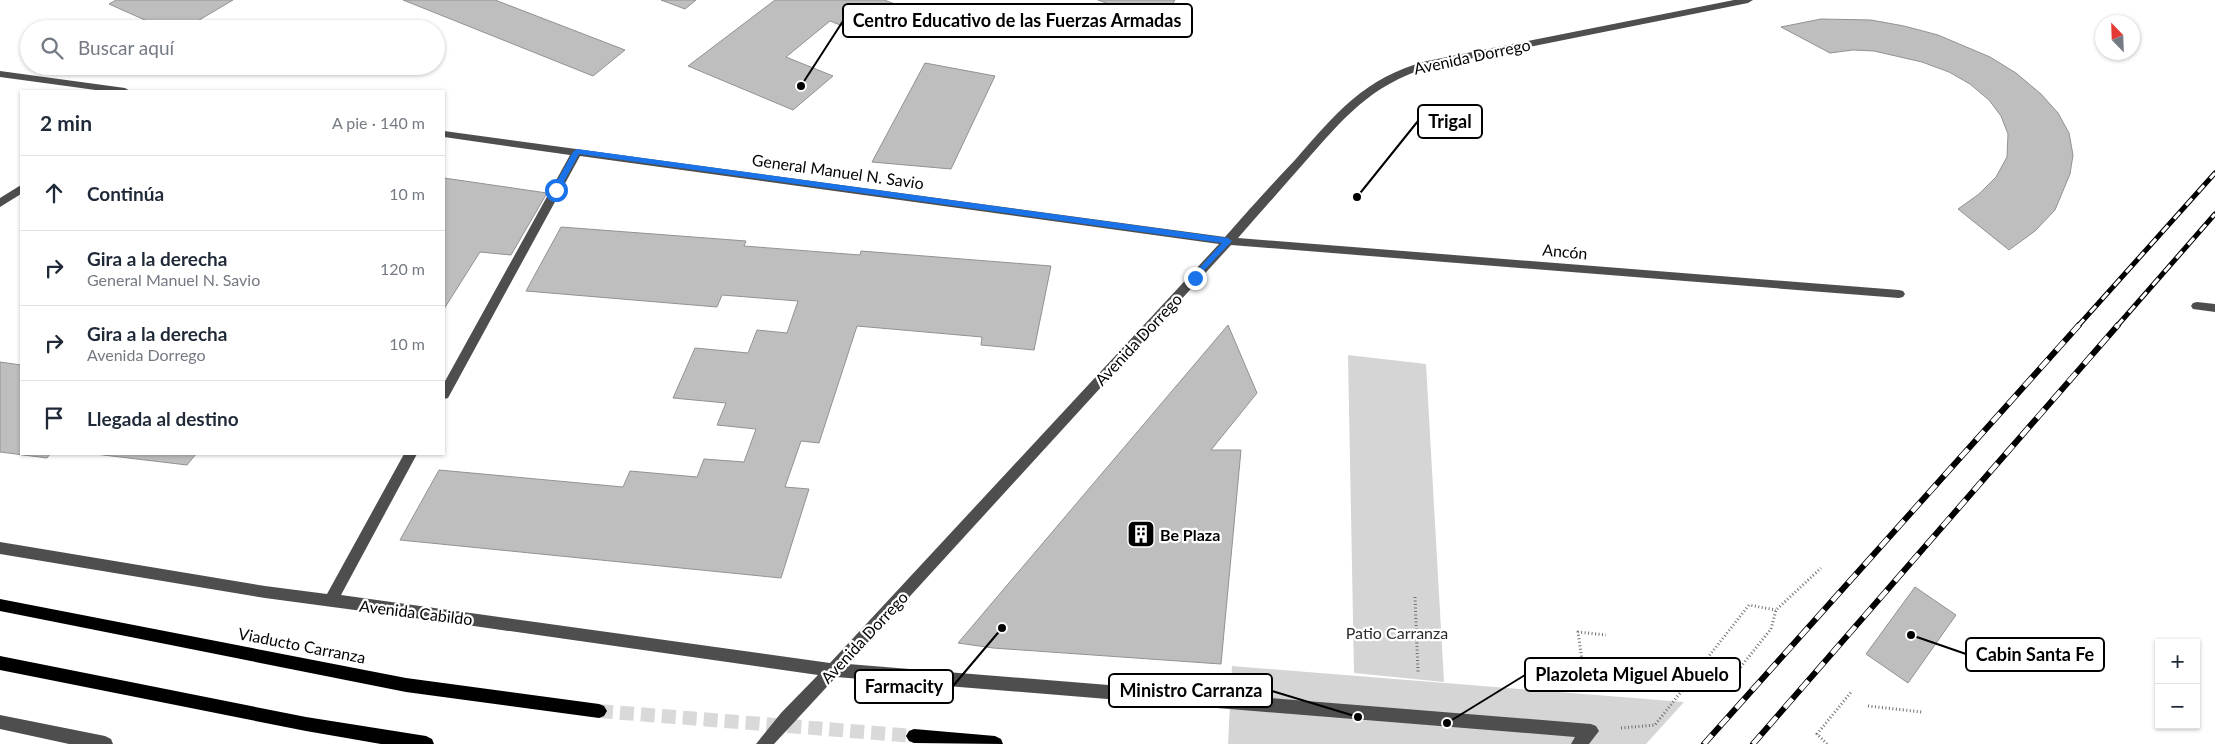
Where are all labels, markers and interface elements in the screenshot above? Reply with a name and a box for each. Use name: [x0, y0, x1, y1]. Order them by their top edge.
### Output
callout: Centro Educativo de las Fuerzas Armadas: [843, 4, 1192, 37]
text: Centro Educativo de las Fuerzas Armadas: [853, 9, 1181, 31]
north arrow: [2095, 15, 2140, 60]
search box: [20, 20, 445, 75]
icon: search: [38, 34, 66, 62]
street label: Avenida Dorrego: [1412, 34, 1532, 78]
text: Buscar aquí: [78, 36, 174, 59]
callout: Trigal: [1418, 105, 1482, 138]
text: 2 min: [40, 110, 92, 135]
text: Trigal: [1428, 110, 1472, 132]
text: A pie · 140 m: [332, 113, 425, 132]
street label: General Manuel N. Savio: [751, 150, 925, 192]
icon: ahead: [40, 179, 68, 207]
route start: [545, 179, 568, 202]
text: Continúa: [87, 182, 164, 205]
text: 10 m: [389, 184, 425, 203]
street label: Ancón: [1542, 240, 1588, 262]
text: Gira a la derecha: [87, 247, 227, 270]
icon: right: [40, 254, 68, 282]
text: 120 m: [380, 259, 425, 278]
route end: [1184, 267, 1207, 290]
text: General Manuel N. Savio: [87, 270, 260, 289]
street label: Avenida Dorrego: [1091, 289, 1185, 389]
text: Gira a la derecha: [87, 322, 227, 345]
icon: right: [40, 329, 68, 357]
text: 10 m: [389, 334, 425, 353]
text: Avenida Dorrego: [87, 345, 206, 364]
icon: arrive: [40, 404, 68, 432]
text: Llegada al destino: [87, 407, 239, 430]
building icon: Be Plaza: [1126, 519, 1156, 549]
place label: Be Plaza: [1160, 525, 1220, 544]
street label: Avenida Dorrego: [817, 587, 911, 687]
street label: Avenida Cabildo: [358, 596, 474, 628]
street label: Viaducto Carranza: [237, 623, 367, 667]
park label: Patio Carranza: [1346, 623, 1448, 642]
callout: Cabin Santa Fe: [1966, 638, 2104, 671]
map controls: [2155, 639, 2200, 729]
button: +: [2155, 639, 2200, 684]
text: Cabin Santa Fe: [1976, 643, 2095, 665]
callout: Plazoleta Miguel Abuelo: [1525, 658, 1740, 691]
text: Plazoleta Miguel Abuelo: [1535, 663, 1729, 685]
callout: Farmacity: [855, 670, 953, 703]
callout: Ministro Carranza: [1109, 674, 1272, 707]
text: Farmacity: [865, 675, 944, 697]
text: Ministro Carranza: [1119, 679, 1263, 701]
button: −: [2155, 684, 2200, 729]

